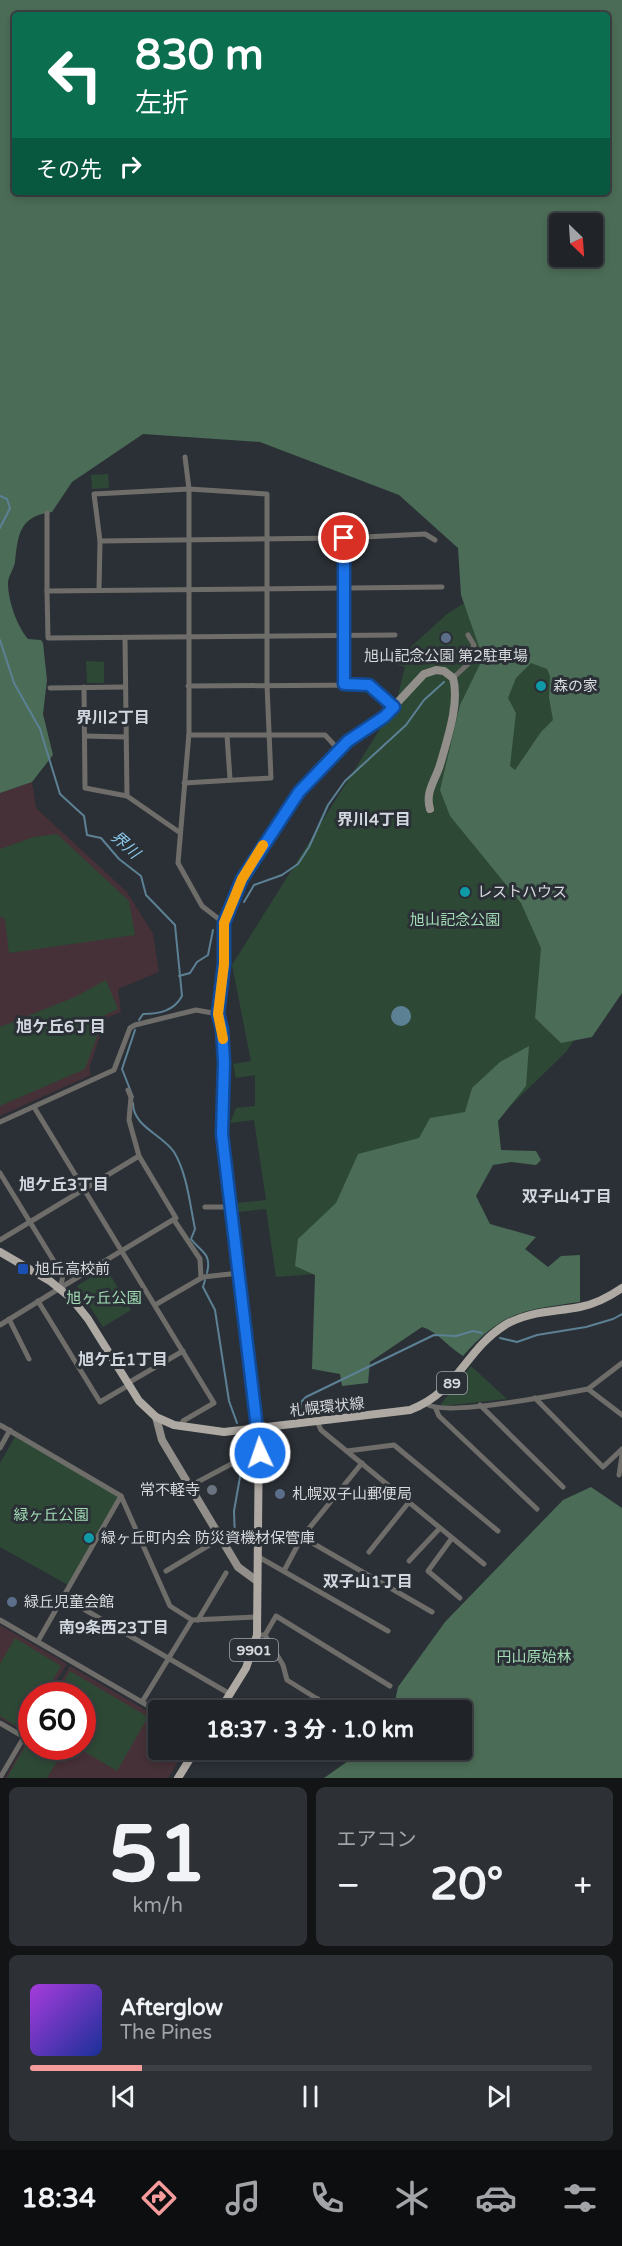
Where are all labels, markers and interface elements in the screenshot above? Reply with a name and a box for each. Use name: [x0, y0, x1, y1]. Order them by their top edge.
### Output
text: 830 m: [135, 30, 264, 81]
icon: left: [36, 36, 114, 114]
text: 左折: [135, 87, 189, 120]
icon: right: [114, 150, 147, 183]
text: その先: [36, 157, 102, 183]
north arrow: [549, 213, 603, 267]
map controls: [549, 213, 603, 267]
pin: [318, 512, 369, 563]
icon: arrive: [327, 521, 360, 554]
marker: 旭山記念公園 第2駐車場: [439, 631, 453, 645]
place label: 旭山記念公園 第2駐車場: [364, 647, 528, 665]
place label: 森の家: [553, 677, 598, 695]
marker: 森の家: [534, 679, 548, 693]
district label: 界川2丁目: [76, 708, 150, 728]
district label: 界川4丁目: [337, 810, 411, 830]
water label: 界川: [106, 827, 145, 864]
place label: レストハウス: [477, 883, 567, 901]
marker: レストハウス: [458, 885, 472, 899]
park label: 旭山記念公園: [410, 911, 500, 929]
district label: 旭ケ丘6丁目: [16, 1017, 106, 1037]
district label: 旭ケ丘3丁目: [19, 1175, 109, 1195]
district label: 双子山4丁目: [522, 1187, 612, 1207]
place label: 旭丘高校前: [35, 1260, 110, 1278]
marker: 旭丘高校前: [16, 1262, 30, 1276]
park label: 旭ヶ丘公園: [66, 1289, 142, 1307]
district label: 旭ケ丘1丁目: [78, 1350, 168, 1370]
road number: 89: [437, 1372, 467, 1394]
street label: 札幌環状線: [289, 1394, 365, 1420]
position arrow: [228, 1421, 292, 1485]
place label: 常不軽寺: [140, 1481, 200, 1499]
marker: 常不軽寺: [205, 1483, 219, 1497]
place label: 札幌双子山郵便局: [292, 1485, 412, 1503]
marker: 札幌双子山郵便局: [273, 1487, 287, 1501]
park label: 緑ヶ丘公園: [13, 1506, 89, 1524]
place label: 緑ヶ丘町内会 防災資機材保管庫: [101, 1529, 315, 1547]
marker: 緑ヶ丘町内会 防災資機材保管庫: [82, 1531, 96, 1545]
district label: 双子山1丁目: [323, 1572, 413, 1592]
place label: 緑丘児童会館: [24, 1593, 114, 1611]
marker: 緑丘児童会館: [5, 1595, 19, 1609]
district label: 南9条西23丁目: [59, 1618, 169, 1638]
road number: 9901: [230, 1639, 278, 1661]
park label: 円山原始林: [496, 1648, 572, 1666]
speed limit sign: 60: [18, 1682, 96, 1760]
text: 18:37 · 3 分 · 1.0 km: [206, 1717, 414, 1743]
text: 51: [109, 1808, 207, 1902]
text: エアコン: [337, 1828, 417, 1852]
text: 20°: [430, 1858, 503, 1912]
text: −: [337, 1866, 360, 1905]
text: +: [573, 1866, 592, 1905]
text: km/h: [133, 1894, 183, 1918]
text: Afterglow: [120, 1995, 223, 2021]
text: The Pines: [120, 2021, 212, 2045]
icon: previous: [107, 2080, 140, 2113]
icon: pause: [294, 2080, 327, 2113]
icon: next: [482, 2080, 515, 2113]
icon: directions: [138, 2177, 180, 2219]
icon: music: [222, 2177, 264, 2219]
icon: phone: [306, 2177, 348, 2219]
icon: climate: [391, 2177, 433, 2219]
icon: car: [475, 2177, 517, 2219]
icon: filters: [559, 2177, 601, 2219]
text: 18:34: [21, 2182, 96, 2215]

